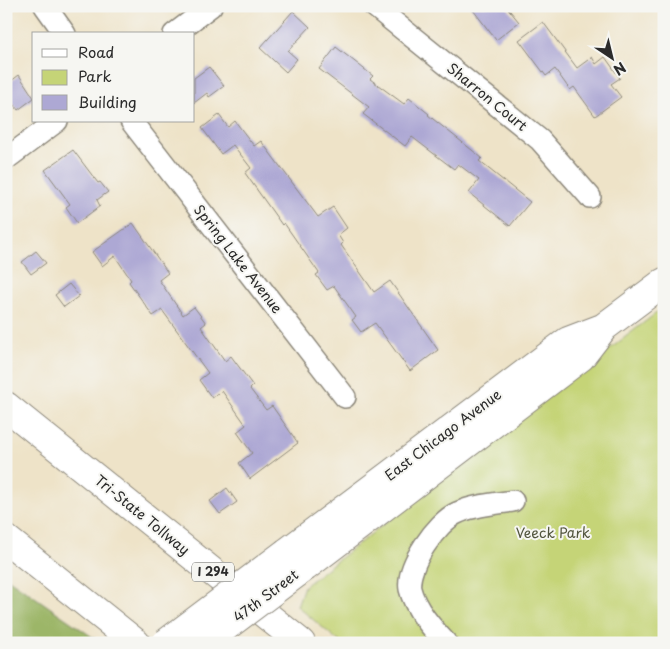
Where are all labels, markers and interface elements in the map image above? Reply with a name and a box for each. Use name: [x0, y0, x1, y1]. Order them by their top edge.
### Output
legend: [32, 32, 195, 122]
north arrow: [588, 32, 638, 82]
text: Road: [78, 40, 114, 63]
text: N: [609, 57, 630, 81]
street label: Sharron Court: [443, 58, 532, 136]
text: Park: [78, 64, 112, 87]
text: Building: [78, 90, 137, 113]
street label: Spring Lake Avenue: [189, 200, 288, 318]
street label: East Chicago Avenue: [380, 384, 506, 485]
street label: Tri-State Tollway: [90, 470, 194, 560]
park label: Veeck Park: [516, 522, 591, 543]
road number: I 294: [192, 562, 234, 582]
street label: 47th Street: [229, 564, 303, 627]

